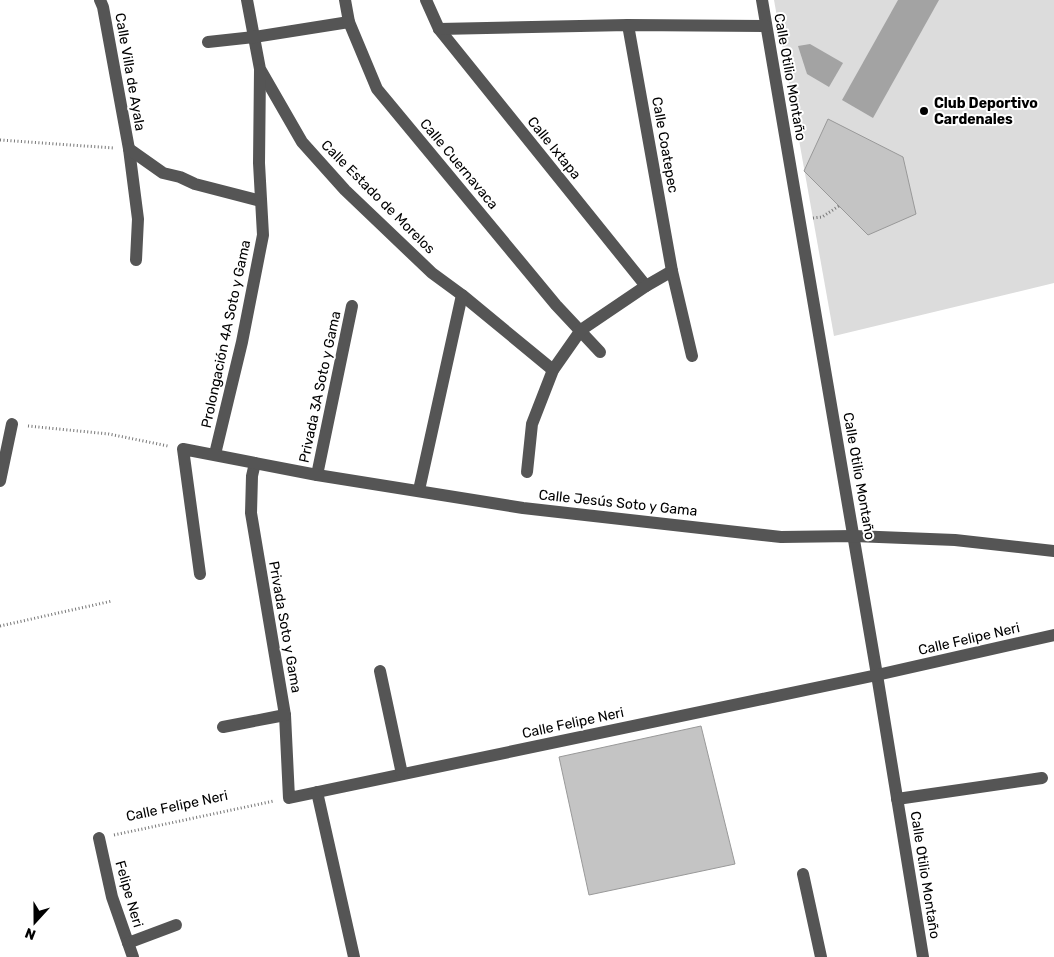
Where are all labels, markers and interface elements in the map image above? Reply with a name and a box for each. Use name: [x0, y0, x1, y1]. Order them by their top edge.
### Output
street label: Calle Villa de Ayala: [111, 12, 149, 132]
street label: Calle Otilio Montaño: [770, 12, 810, 142]
place label: Club Deportivo Cardenales: [934, 95, 1038, 128]
street label: Calle Coatepec: [648, 96, 682, 195]
marker: Club Deportivo Cardenales: [918, 105, 930, 117]
street label: Calle Ixtapa: [524, 113, 584, 183]
street label: Calle Cuernavaca: [416, 115, 502, 213]
street label: Calle Estado de Morelos: [318, 137, 438, 257]
street label: Prolongación 4A Soto y Gama: [198, 238, 254, 430]
street label: Privada 3A Soto y Gama: [296, 310, 344, 464]
street label: Calle Otilio Montaño: [839, 411, 879, 541]
street label: Calle Jesús Soto y Gama: [538, 486, 698, 520]
street label: Privada Soto y Gama: [265, 560, 305, 694]
street label: Calle Felipe Neri: [917, 619, 1021, 659]
street label: Calle Felipe Neri: [521, 704, 625, 742]
street label: Calle Felipe Neri: [125, 787, 229, 825]
street label: Calle Otilio Montaño: [907, 810, 943, 940]
street label: Felipe Neri: [111, 859, 147, 929]
north arrow: [10, 897, 60, 947]
text: N: [23, 924, 38, 943]

